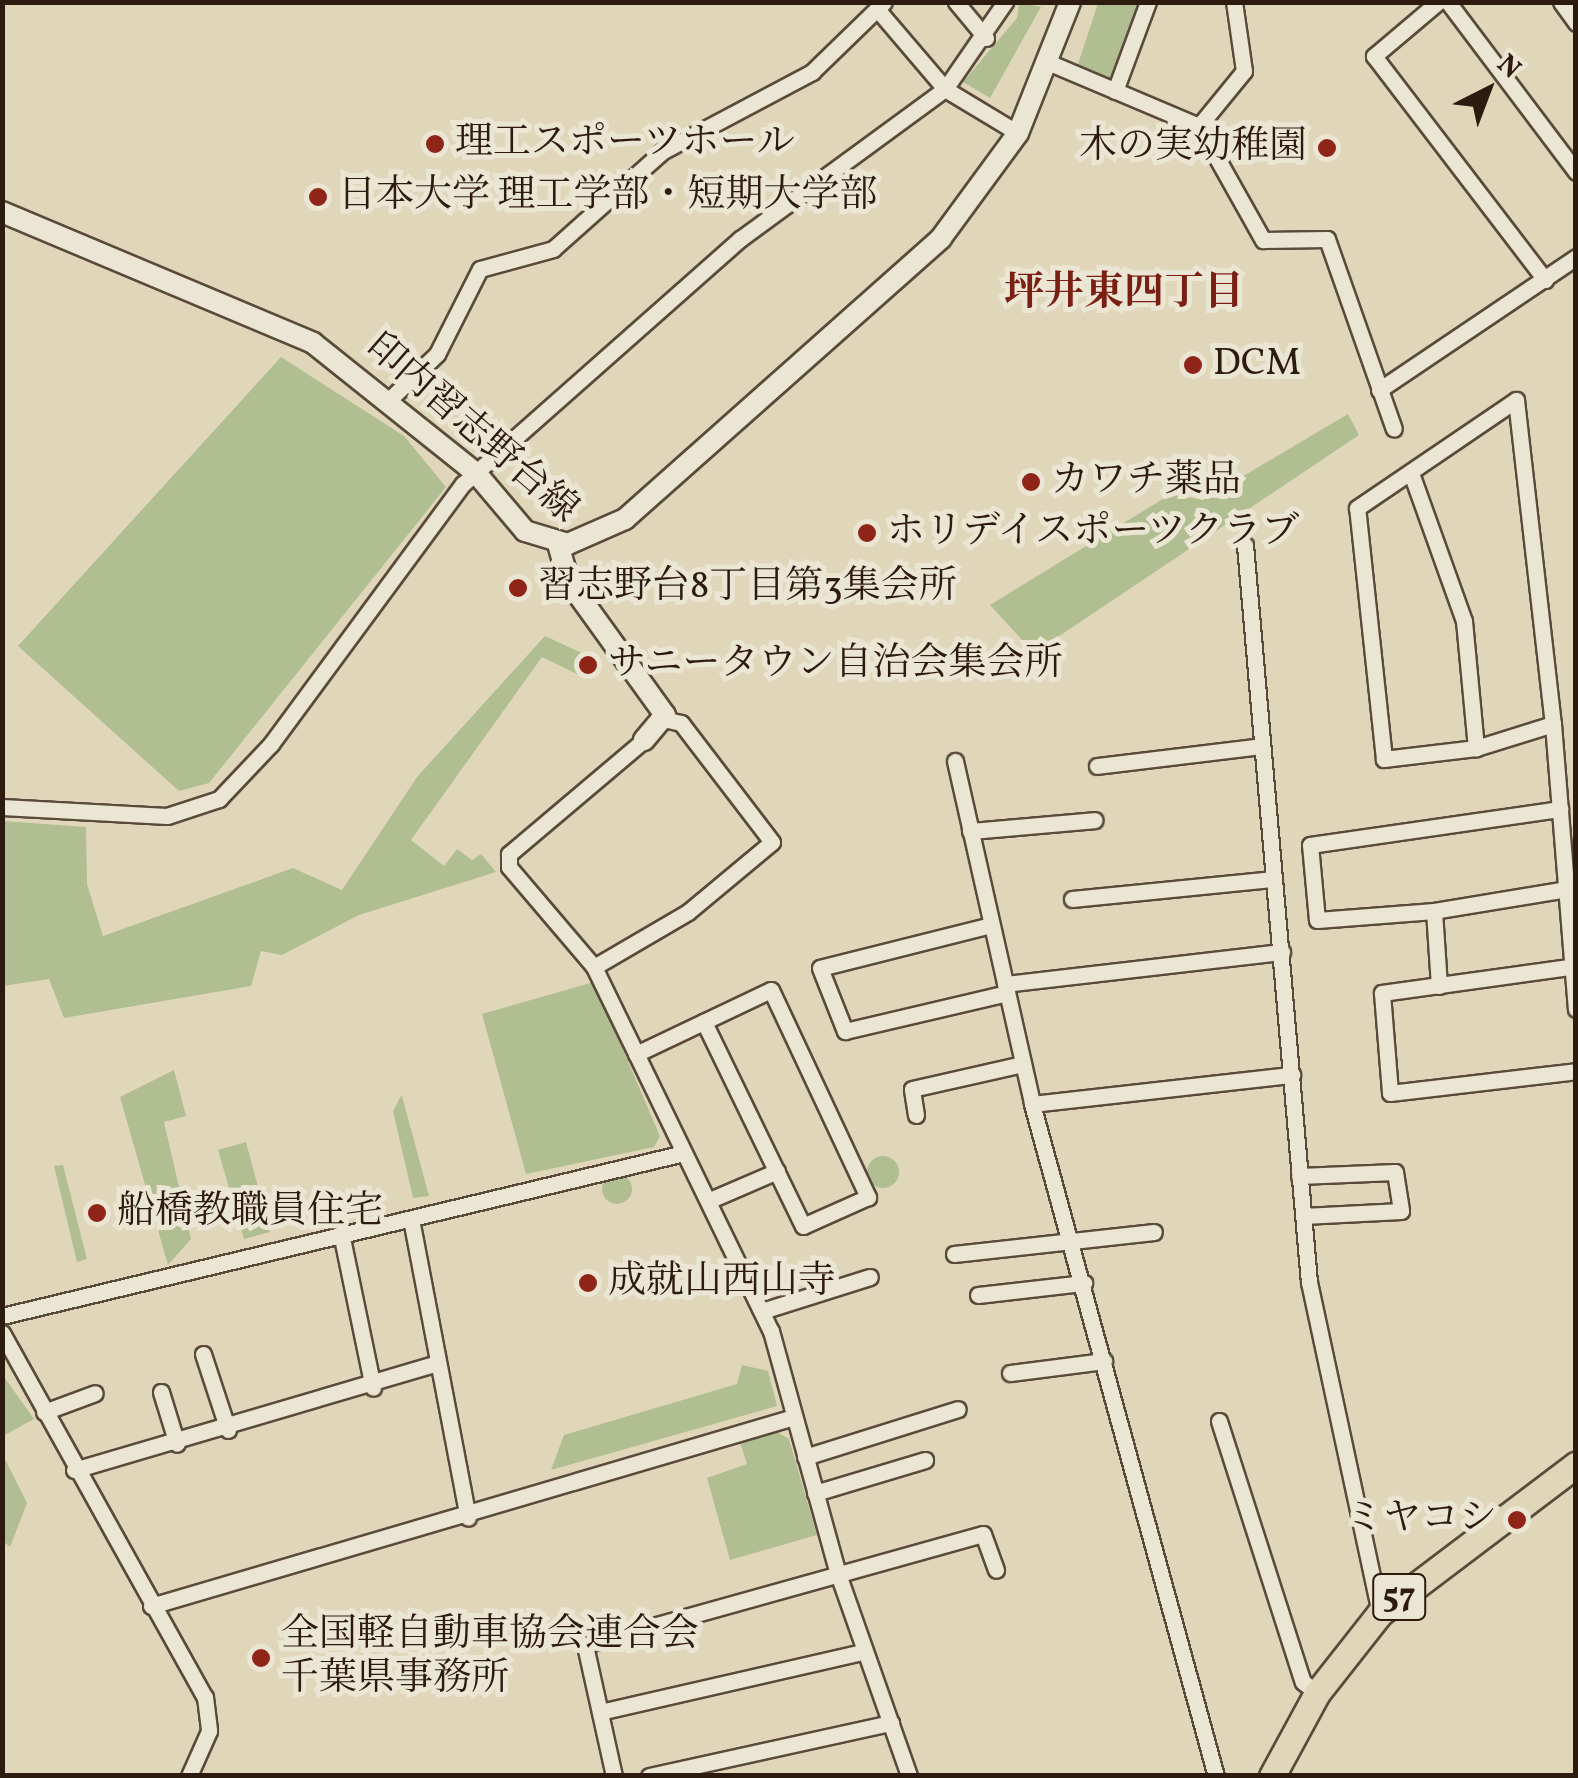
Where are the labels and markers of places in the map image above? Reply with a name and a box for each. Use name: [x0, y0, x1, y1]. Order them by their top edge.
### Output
place label: 理工スポーツホール: [455, 121, 797, 167]
place label: 木の実幼稚園: [1079, 125, 1307, 171]
marker: 理工スポーツホール: [424, 133, 446, 155]
marker: 木の実幼稚園: [1316, 137, 1338, 159]
place label: 日本大学 理工学部・短期大学部: [338, 174, 878, 220]
marker: 日本大学 理工学部・短期大学部: [307, 186, 329, 208]
place label: DCM: [1213, 342, 1301, 388]
marker: DCM: [1182, 354, 1204, 376]
place label: カワチ薬品: [1051, 459, 1241, 505]
marker: カワチ薬品: [1020, 471, 1042, 493]
place label: ホリデイスポーツクラブ: [887, 510, 1305, 556]
marker: ホリデイスポーツクラブ: [856, 522, 878, 544]
place label: 習志野台8丁目第3集会所: [538, 565, 957, 611]
marker: 習志野台8丁目第3集会所: [507, 577, 529, 599]
place label: サニータウン自治会集会所: [608, 642, 1064, 688]
marker: サニータウン自治会集会所: [577, 654, 599, 676]
place label: 船橋教職員住宅: [117, 1190, 383, 1236]
marker: 船橋教職員住宅: [86, 1202, 108, 1224]
place label: 成就山西山寺: [608, 1260, 836, 1306]
marker: 成就山西山寺: [577, 1272, 599, 1294]
place label: ミヤコシ: [1345, 1497, 1497, 1543]
marker: ミヤコシ: [1506, 1509, 1528, 1531]
place label: 全国軽自動車協会連合会 千葉県事務所: [281, 1613, 699, 1702]
marker: 全国軽自動車協会連合会 千葉県事務所: [250, 1647, 272, 1669]

